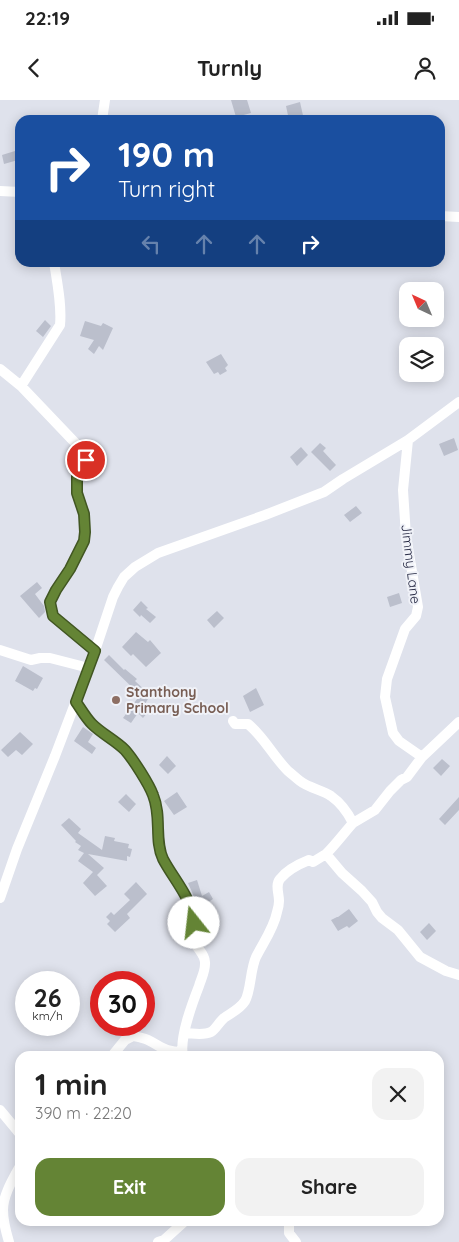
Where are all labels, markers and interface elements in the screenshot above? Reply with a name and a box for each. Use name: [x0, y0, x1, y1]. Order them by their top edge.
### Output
text: 22:19: [25, 6, 70, 30]
icon: back: [20, 54, 48, 82]
text: Turnly: [197, 54, 262, 82]
icon: person: [411, 54, 439, 82]
text: 190 m: [118, 132, 215, 176]
icon: right: [35, 135, 100, 200]
text: Turn right: [118, 175, 215, 203]
icon: left: [137, 230, 165, 258]
icon: ahead: [190, 230, 218, 258]
icon: ahead: [243, 230, 271, 258]
icon: right: [296, 230, 324, 258]
north arrow: [399, 282, 444, 328]
map controls: [399, 282, 444, 382]
button: layers: [399, 337, 444, 382]
pin: [65, 439, 107, 481]
icon: arrive: [72, 446, 100, 474]
street label: Jimmy Lane: [397, 523, 425, 605]
place label: Stanthony Primary School: [126, 683, 229, 717]
marker: Stanthony Primary School: [110, 694, 122, 706]
position arrow: [167, 896, 219, 948]
speed limit sign: 30: [90, 971, 155, 1036]
text: 26: [33, 982, 62, 1013]
text: km/h: [32, 1008, 63, 1023]
text: 1 min: [35, 1065, 108, 1103]
button: close: [372, 1068, 424, 1120]
text: 390 m · 22:20: [35, 1103, 132, 1123]
button: Exit: [35, 1158, 225, 1216]
button: Share: [235, 1158, 424, 1216]

